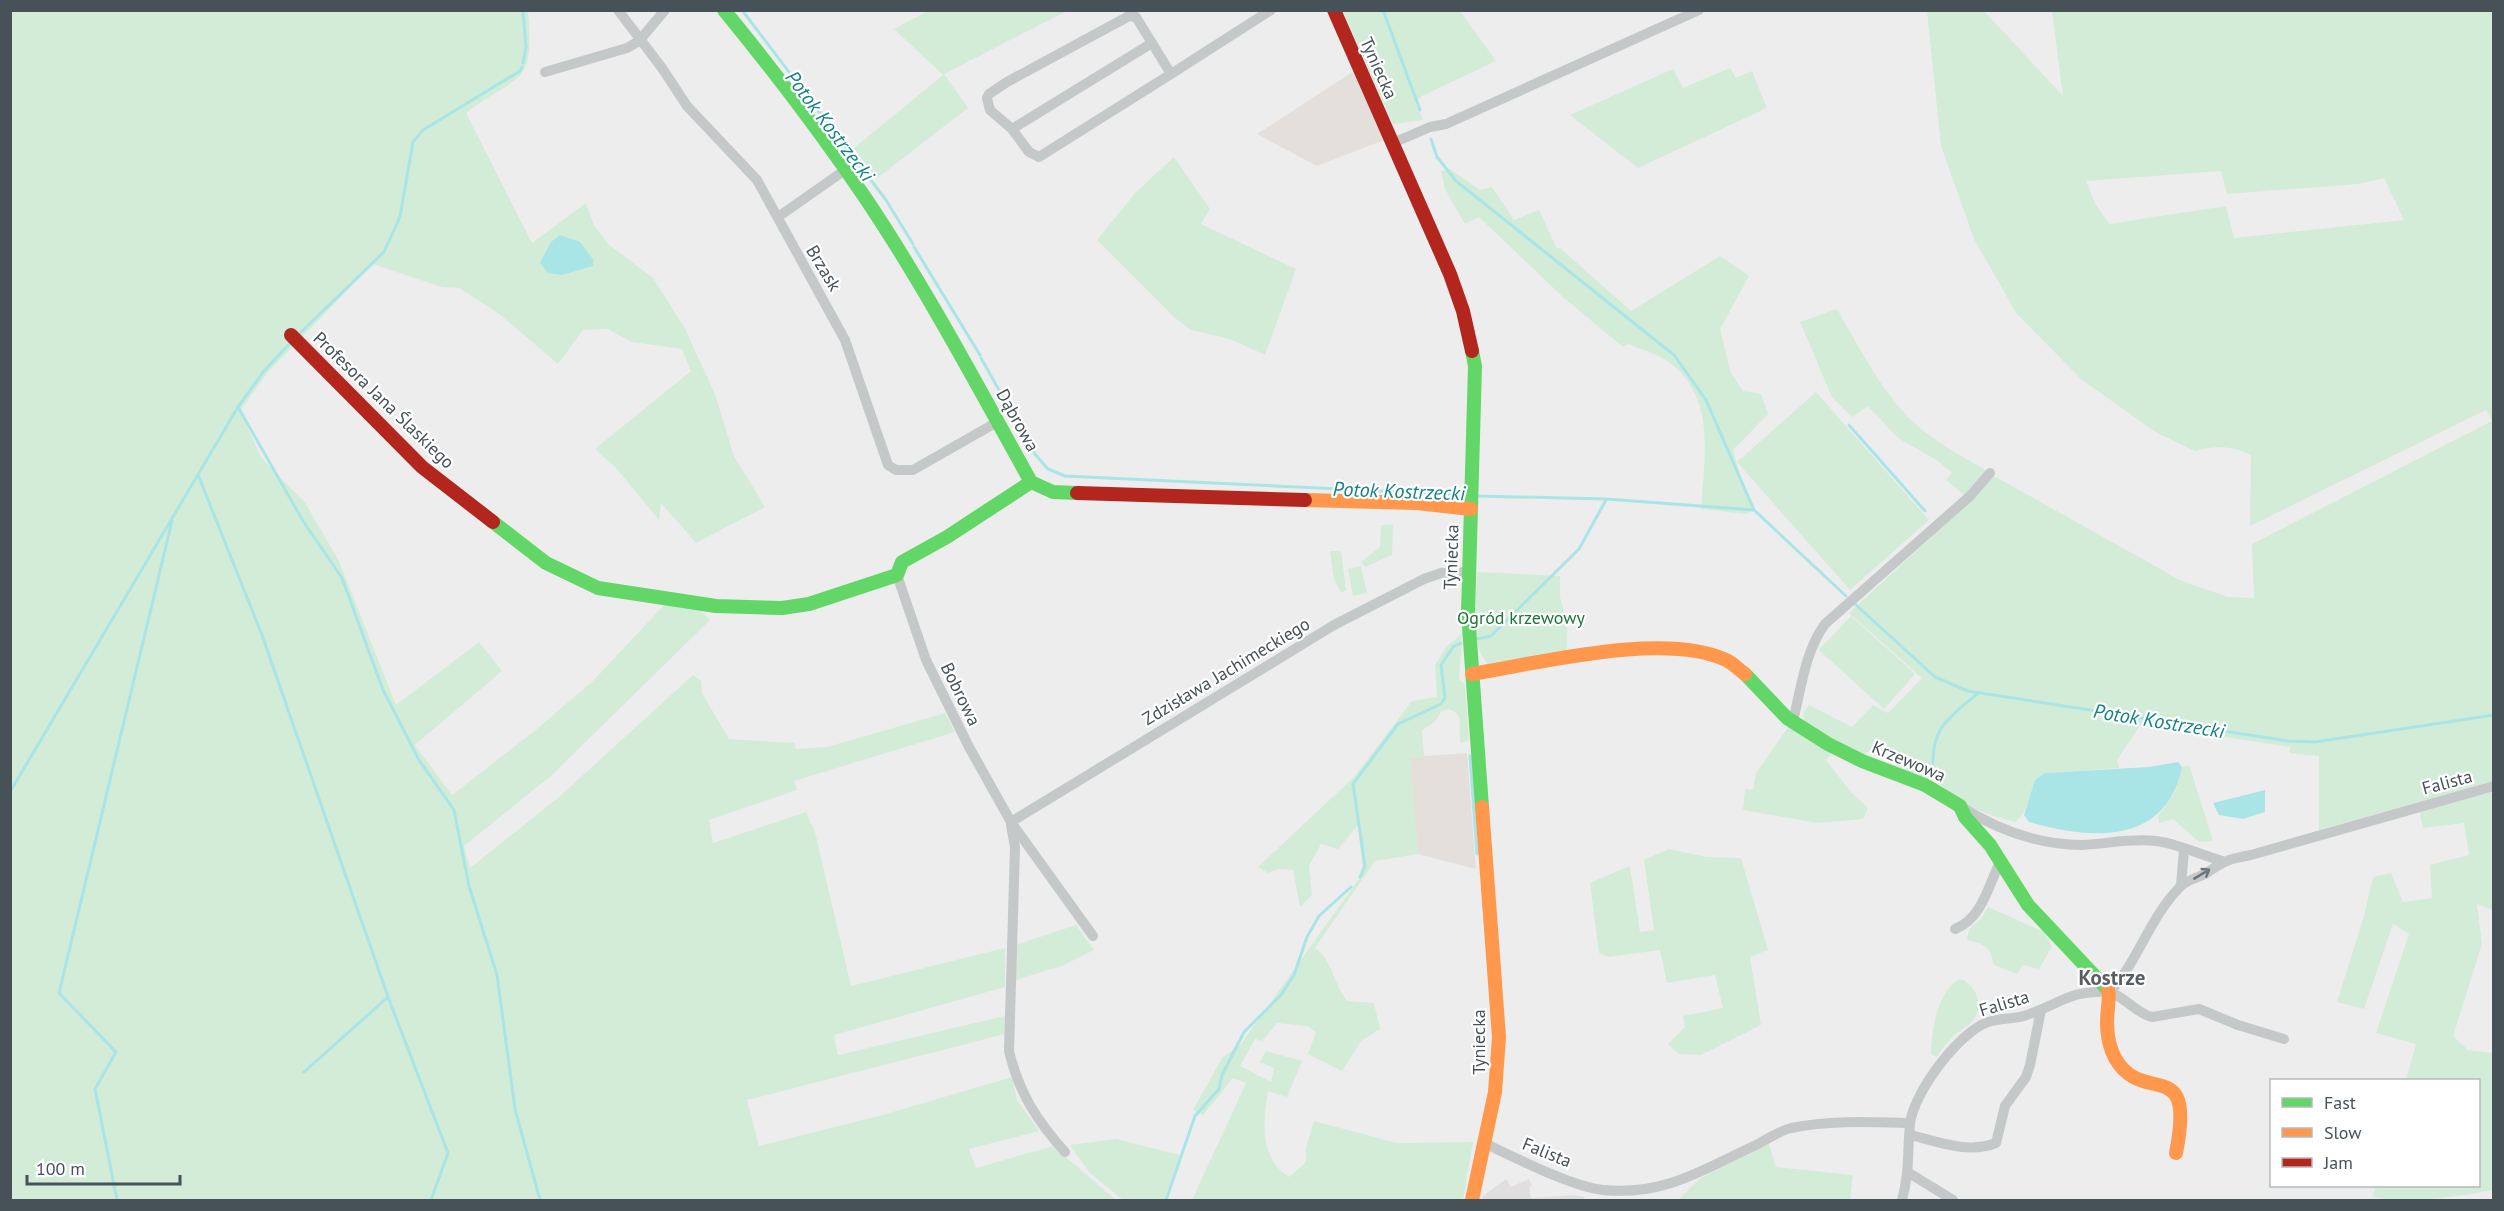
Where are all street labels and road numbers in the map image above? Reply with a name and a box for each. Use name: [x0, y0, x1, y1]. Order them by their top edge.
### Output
street label: Tyniecka: [1355, 33, 1403, 103]
street label: Brzask: [801, 241, 847, 296]
street label: Profesora Jana Ślaskiego: [309, 327, 459, 473]
street label: Dąbrowa: [991, 385, 1045, 455]
street label: Tyniecka: [1438, 524, 1464, 590]
street label: Zdzisława Jachimeckiego: [1138, 612, 1314, 730]
street label: Bobrowa: [936, 659, 986, 729]
street label: Krzewowa: [1869, 735, 1949, 787]
street label: Falista: [2419, 764, 2475, 800]
street label: Falista: [1976, 985, 2032, 1021]
street label: Tyniecka: [1467, 1009, 1490, 1075]
street label: Falista: [1519, 1132, 1575, 1172]

